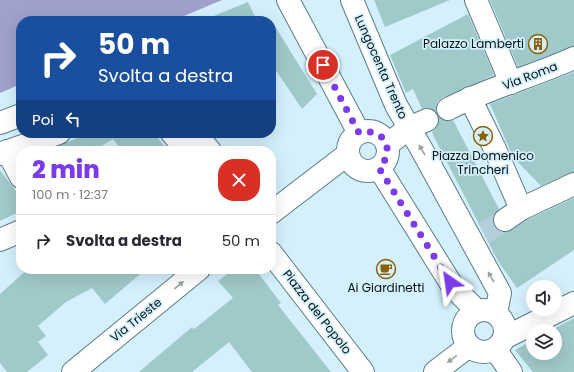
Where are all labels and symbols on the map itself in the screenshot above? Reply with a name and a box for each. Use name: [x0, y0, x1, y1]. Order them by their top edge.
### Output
street label: Lungocenta Trento: [351, 12, 412, 122]
building icon: Palazzo Lamberti: [527, 33, 549, 55]
place label: Palazzo Lamberti: [423, 35, 524, 52]
pin: [306, 48, 340, 82]
street label: Via Roma: [500, 57, 560, 94]
place icon: Piazza Domenico Trincheri: [472, 125, 494, 147]
one-way arrow: [419, 144, 426, 156]
place label: Piazza Domenico Trincheri: [432, 147, 534, 178]
cafe icon: Ai Giardinetti: [375, 258, 397, 280]
position arrow: [429, 261, 471, 303]
street label: Piazza del Popolo: [279, 266, 356, 358]
one-way arrow: [487, 271, 494, 283]
place label: Ai Giardinetti: [348, 279, 425, 296]
one-way arrow: [174, 281, 185, 289]
street label: Via Trieste: [106, 294, 165, 346]
one-way arrow: [446, 355, 457, 363]

